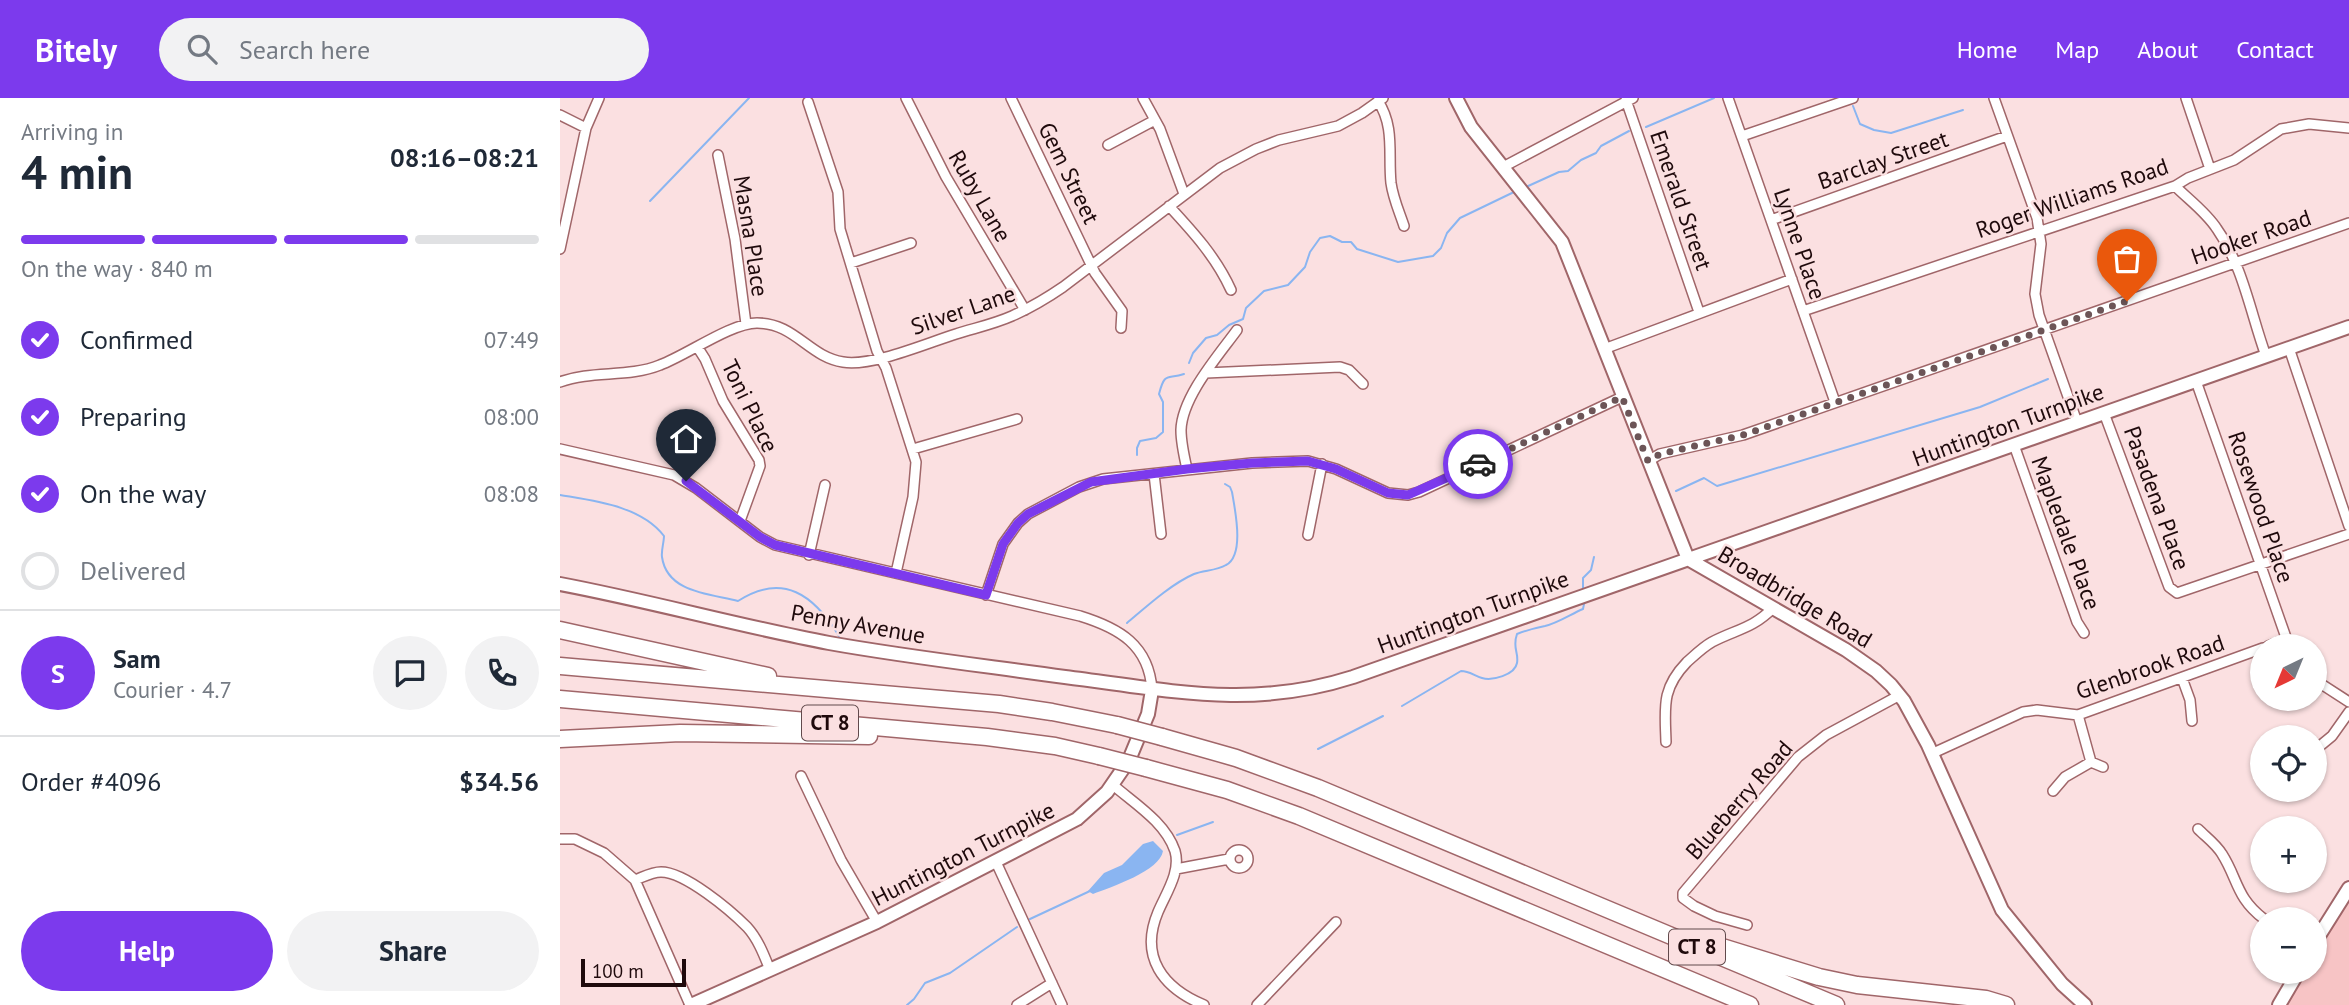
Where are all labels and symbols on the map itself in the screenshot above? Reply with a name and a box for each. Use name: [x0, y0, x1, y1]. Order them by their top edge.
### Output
street label: Gem Street: [1032, 117, 1107, 228]
street label: Barclay Street: [1814, 124, 1952, 195]
street label: Emerald Street: [1644, 126, 1719, 274]
street label: Ruby Lane: [943, 145, 1018, 247]
street label: Roger Williams Road: [1972, 151, 2172, 244]
street label: Masna Place: [728, 173, 775, 298]
street label: Lynne Place: [1768, 184, 1833, 303]
street label: Hooker Road: [2187, 202, 2315, 271]
pin: [2097, 229, 2157, 301]
street label: Silver Lane: [907, 278, 1019, 341]
street label: Toni Place: [716, 355, 785, 457]
street label: Huntington Turnpike: [1908, 376, 2107, 473]
pin: [656, 409, 716, 481]
street label: Pasadena Place: [2118, 422, 2197, 574]
street label: Rosewood Place: [2222, 427, 2301, 586]
courier: [1443, 429, 1513, 499]
street label: Mapledale Place: [2025, 452, 2108, 614]
street label: Broadbridge Road: [1713, 539, 1878, 654]
street label: Huntington Turnpike: [1373, 563, 1572, 660]
street label: Penny Avenue: [789, 597, 928, 650]
street label: Glenbrook Road: [2072, 628, 2228, 705]
north arrow: [2250, 634, 2328, 710]
road number: CT 8: [802, 706, 858, 740]
street label: Blueberry Road: [1679, 734, 1798, 865]
street label: Huntington Turnpike: [866, 795, 1059, 912]
road number: CT 8: [1669, 930, 1725, 964]
scale bar: [581, 956, 686, 988]

